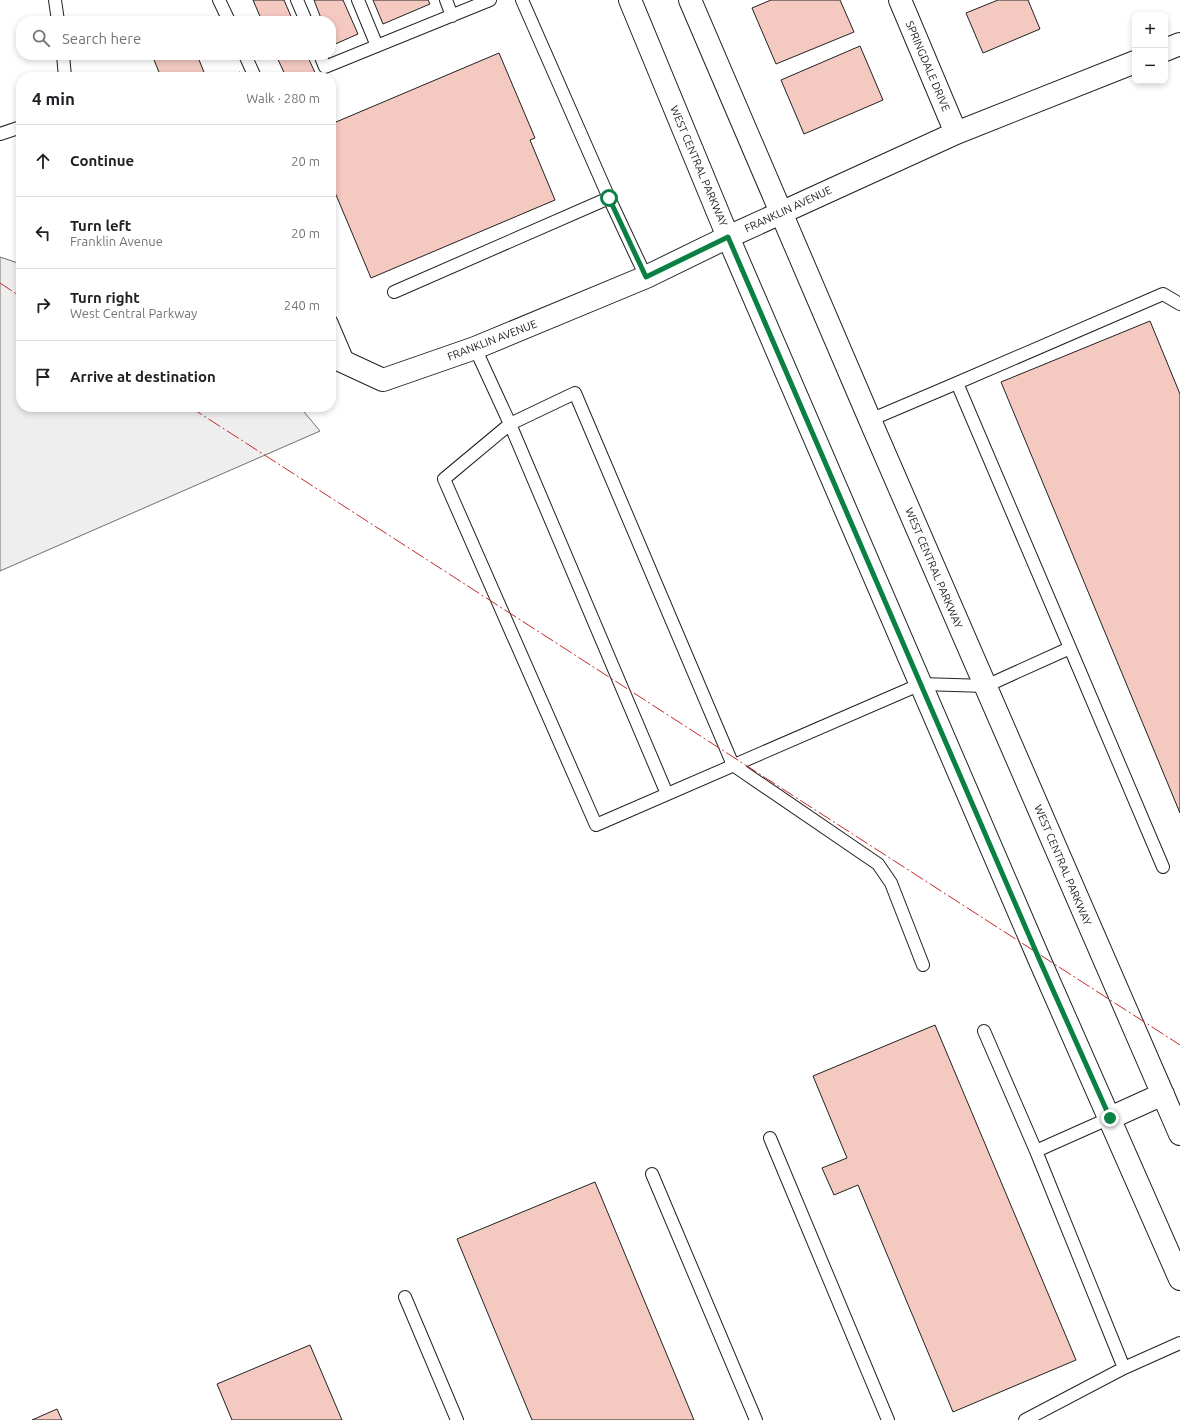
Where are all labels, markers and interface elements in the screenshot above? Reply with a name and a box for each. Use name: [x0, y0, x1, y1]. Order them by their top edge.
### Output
map controls: [1132, 12, 1168, 84]
button: +: [1132, 12, 1168, 48]
search box: [16, 16, 336, 60]
street label: SPRINGDALE DRIVE: [904, 19, 952, 113]
icon: search: [30, 27, 52, 49]
text: Search here: [62, 30, 141, 47]
button: −: [1132, 48, 1168, 84]
text: 4 min: [32, 89, 75, 108]
text: Walk · 280 m: [246, 91, 320, 105]
street label: WEST CENTRAL PARKWAY: [668, 104, 730, 229]
icon: ahead: [32, 150, 54, 172]
text: Continue: [70, 152, 134, 169]
text: 20 m: [291, 154, 320, 168]
street label: FRANKLIN AVENUE: [743, 184, 833, 234]
route start: [600, 189, 618, 207]
text: Turn left: [70, 217, 131, 234]
icon: left: [32, 222, 54, 244]
text: 20 m: [291, 226, 320, 240]
text: Franklin Avenue: [70, 234, 163, 248]
text: Turn right: [70, 289, 140, 306]
icon: right: [32, 294, 54, 316]
text: 240 m: [284, 298, 320, 312]
text: West Central Parkway: [70, 306, 197, 320]
street label: FRANKLIN AVENUE: [446, 317, 538, 363]
icon: arrive: [32, 366, 54, 388]
text: Arrive at destination: [70, 368, 216, 385]
street label: WEST CENTRAL PARKWAY: [903, 506, 965, 631]
street label: WEST CENTRAL PARKWAY: [1032, 803, 1094, 928]
route end: [1101, 1109, 1119, 1127]

